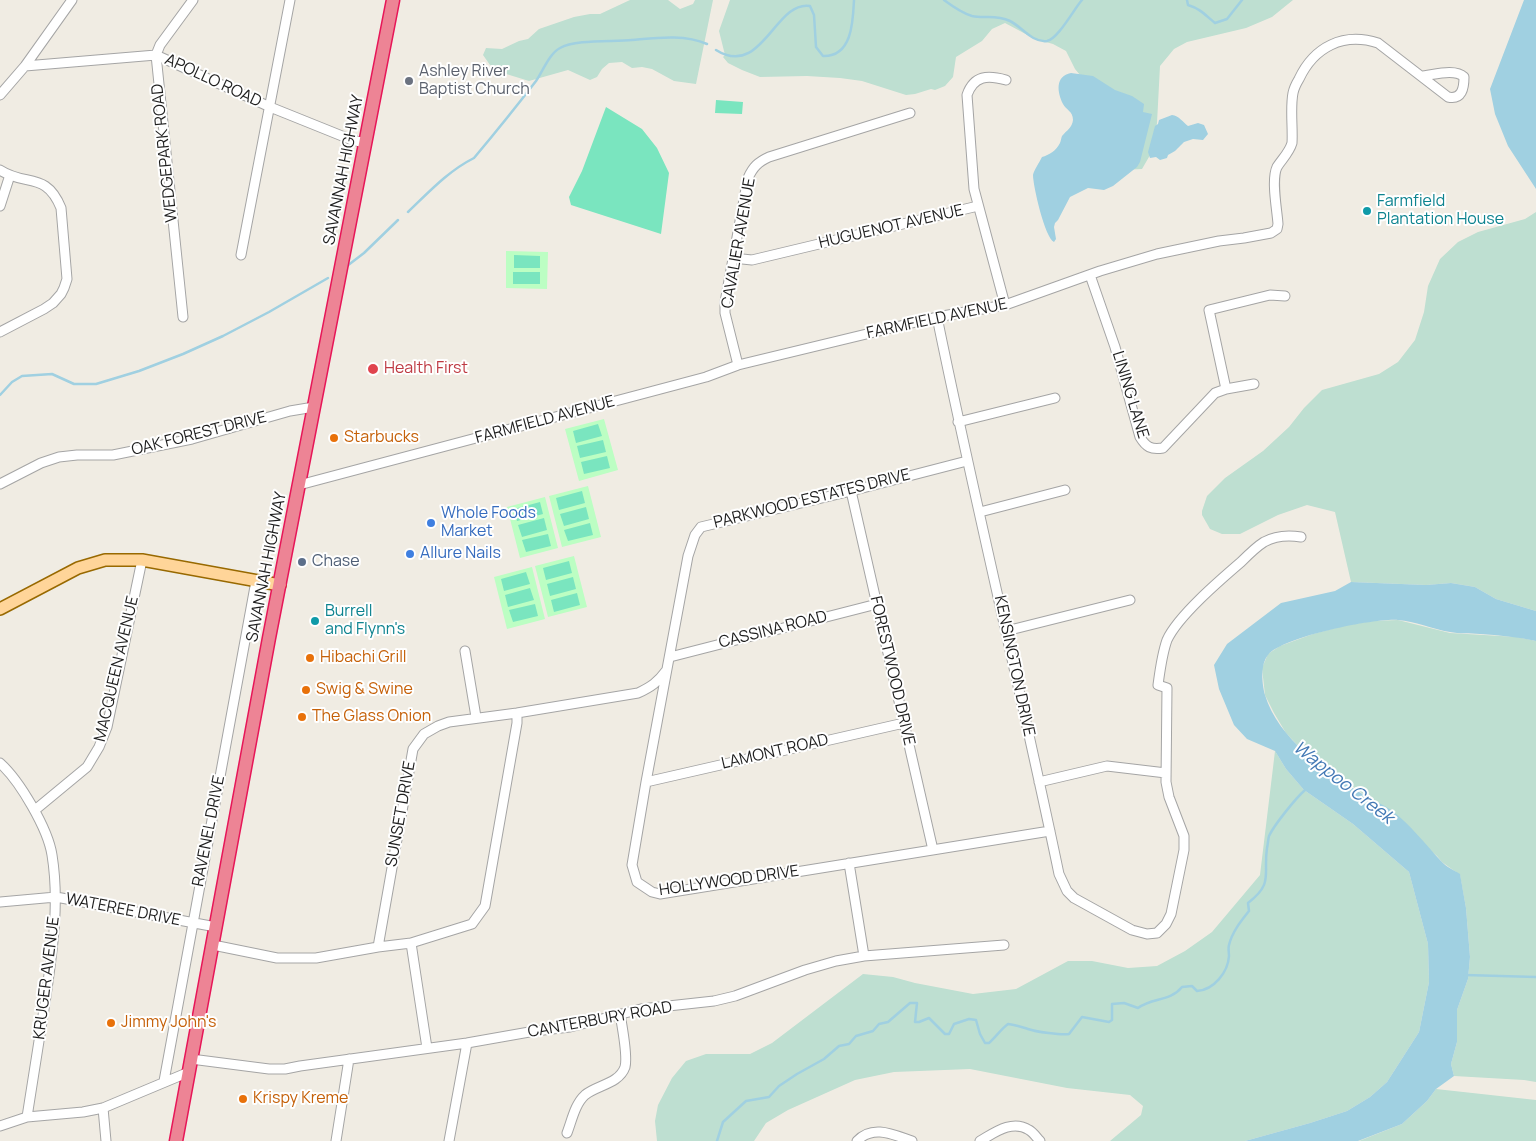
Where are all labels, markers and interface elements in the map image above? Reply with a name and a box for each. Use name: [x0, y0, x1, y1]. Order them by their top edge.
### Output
street label: APOLLO ROAD: [162, 50, 264, 112]
place label: Ashley River Baptist Church: [419, 62, 530, 100]
marker: Ashley River Baptist Church: [403, 75, 415, 87]
street label: WEDGEPARK ROAD: [148, 83, 182, 223]
street label: SAVANNAH HIGHWAY: [320, 93, 368, 247]
street label: CAVALIER AVENUE: [718, 176, 760, 310]
place label: Farmfield Plantation House: [1377, 192, 1504, 230]
street label: HUGUENOT AVENUE: [817, 201, 965, 253]
marker: Farmfield Plantation House: [1361, 205, 1373, 217]
street label: FARMFIELD AVENUE: [865, 295, 1009, 343]
street label: LINING LANE: [1108, 349, 1152, 441]
place label: Health First: [384, 359, 468, 379]
marker: Health First: [366, 362, 380, 376]
street label: FARMFIELD AVENUE: [473, 392, 617, 448]
street label: OAK FOREST DRIVE: [130, 408, 268, 460]
place label: Starbucks: [344, 428, 419, 448]
marker: Starbucks: [328, 432, 340, 444]
street label: PARKWOOD ESTATES DRIVE: [712, 465, 912, 533]
street label: SAVANNAH HIGHWAY: [243, 490, 291, 644]
place label: Whole Foods Market: [441, 504, 536, 542]
marker: Whole Foods Market: [425, 517, 437, 529]
place label: Allure Nails: [420, 544, 501, 564]
marker: Allure Nails: [404, 548, 416, 560]
place label: Chase: [312, 552, 360, 572]
marker: Chase: [296, 556, 308, 568]
street label: MACQUEEN AVENUE: [91, 594, 143, 744]
street label: FORESTWOOD DRIVE: [865, 594, 919, 748]
street label: KENSINGTON DRIVE: [990, 594, 1038, 738]
place label: Burrell and Flynn's: [325, 602, 405, 640]
street label: CASSINA ROAD: [717, 607, 829, 653]
marker: Burrell and Flynn's: [309, 615, 321, 627]
place label: Hibachi Grill: [320, 648, 407, 668]
marker: Hibachi Grill: [304, 652, 316, 664]
place label: Swig & Swine: [316, 680, 413, 700]
marker: Swig & Swine: [300, 684, 312, 696]
place label: The Glass Onion: [312, 707, 431, 727]
marker: The Glass Onion: [296, 711, 308, 723]
street label: LAMONT ROAD: [720, 730, 830, 774]
water label: Wappoo Creek: [1289, 737, 1397, 829]
street label: SUNSET DRIVE: [382, 760, 420, 868]
street label: RAVENEL DRIVE: [189, 774, 229, 888]
street label: HOLLYWOOD DRIVE: [658, 862, 800, 900]
street label: WATEREE DRIVE: [64, 889, 182, 931]
street label: KRUGER AVENUE: [30, 915, 64, 1041]
street label: CANTERBURY ROAD: [526, 998, 674, 1042]
place label: Jimmy John's: [121, 1013, 216, 1033]
marker: Jimmy John's: [105, 1017, 117, 1029]
place label: Krispy Kreme: [253, 1089, 348, 1109]
marker: Krispy Kreme: [237, 1093, 249, 1105]

